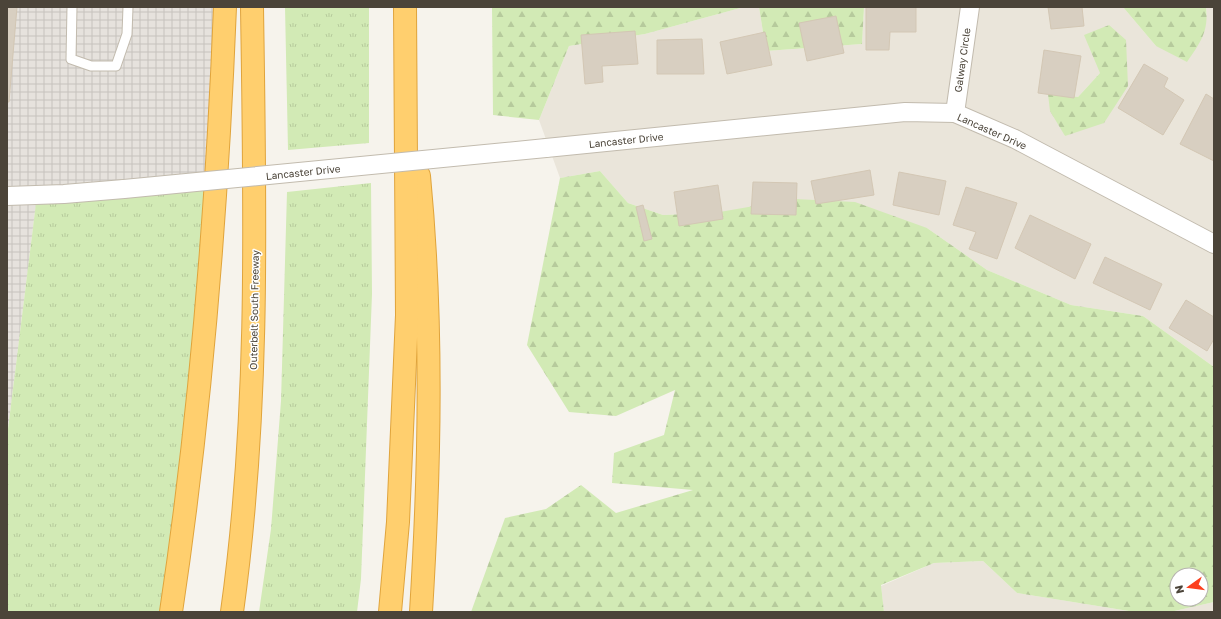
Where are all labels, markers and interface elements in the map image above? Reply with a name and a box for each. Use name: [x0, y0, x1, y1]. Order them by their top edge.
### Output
street label: Galway Circle: [952, 27, 972, 93]
street label: Lancaster Drive: [955, 110, 1029, 152]
street label: Lancaster Drive: [588, 130, 664, 150]
street label: Lancaster Drive: [265, 162, 341, 182]
street label: Outerbelt South Freeway: [247, 250, 261, 370]
north arrow: [1169, 567, 1209, 607]
text: N: [1171, 584, 1186, 595]

